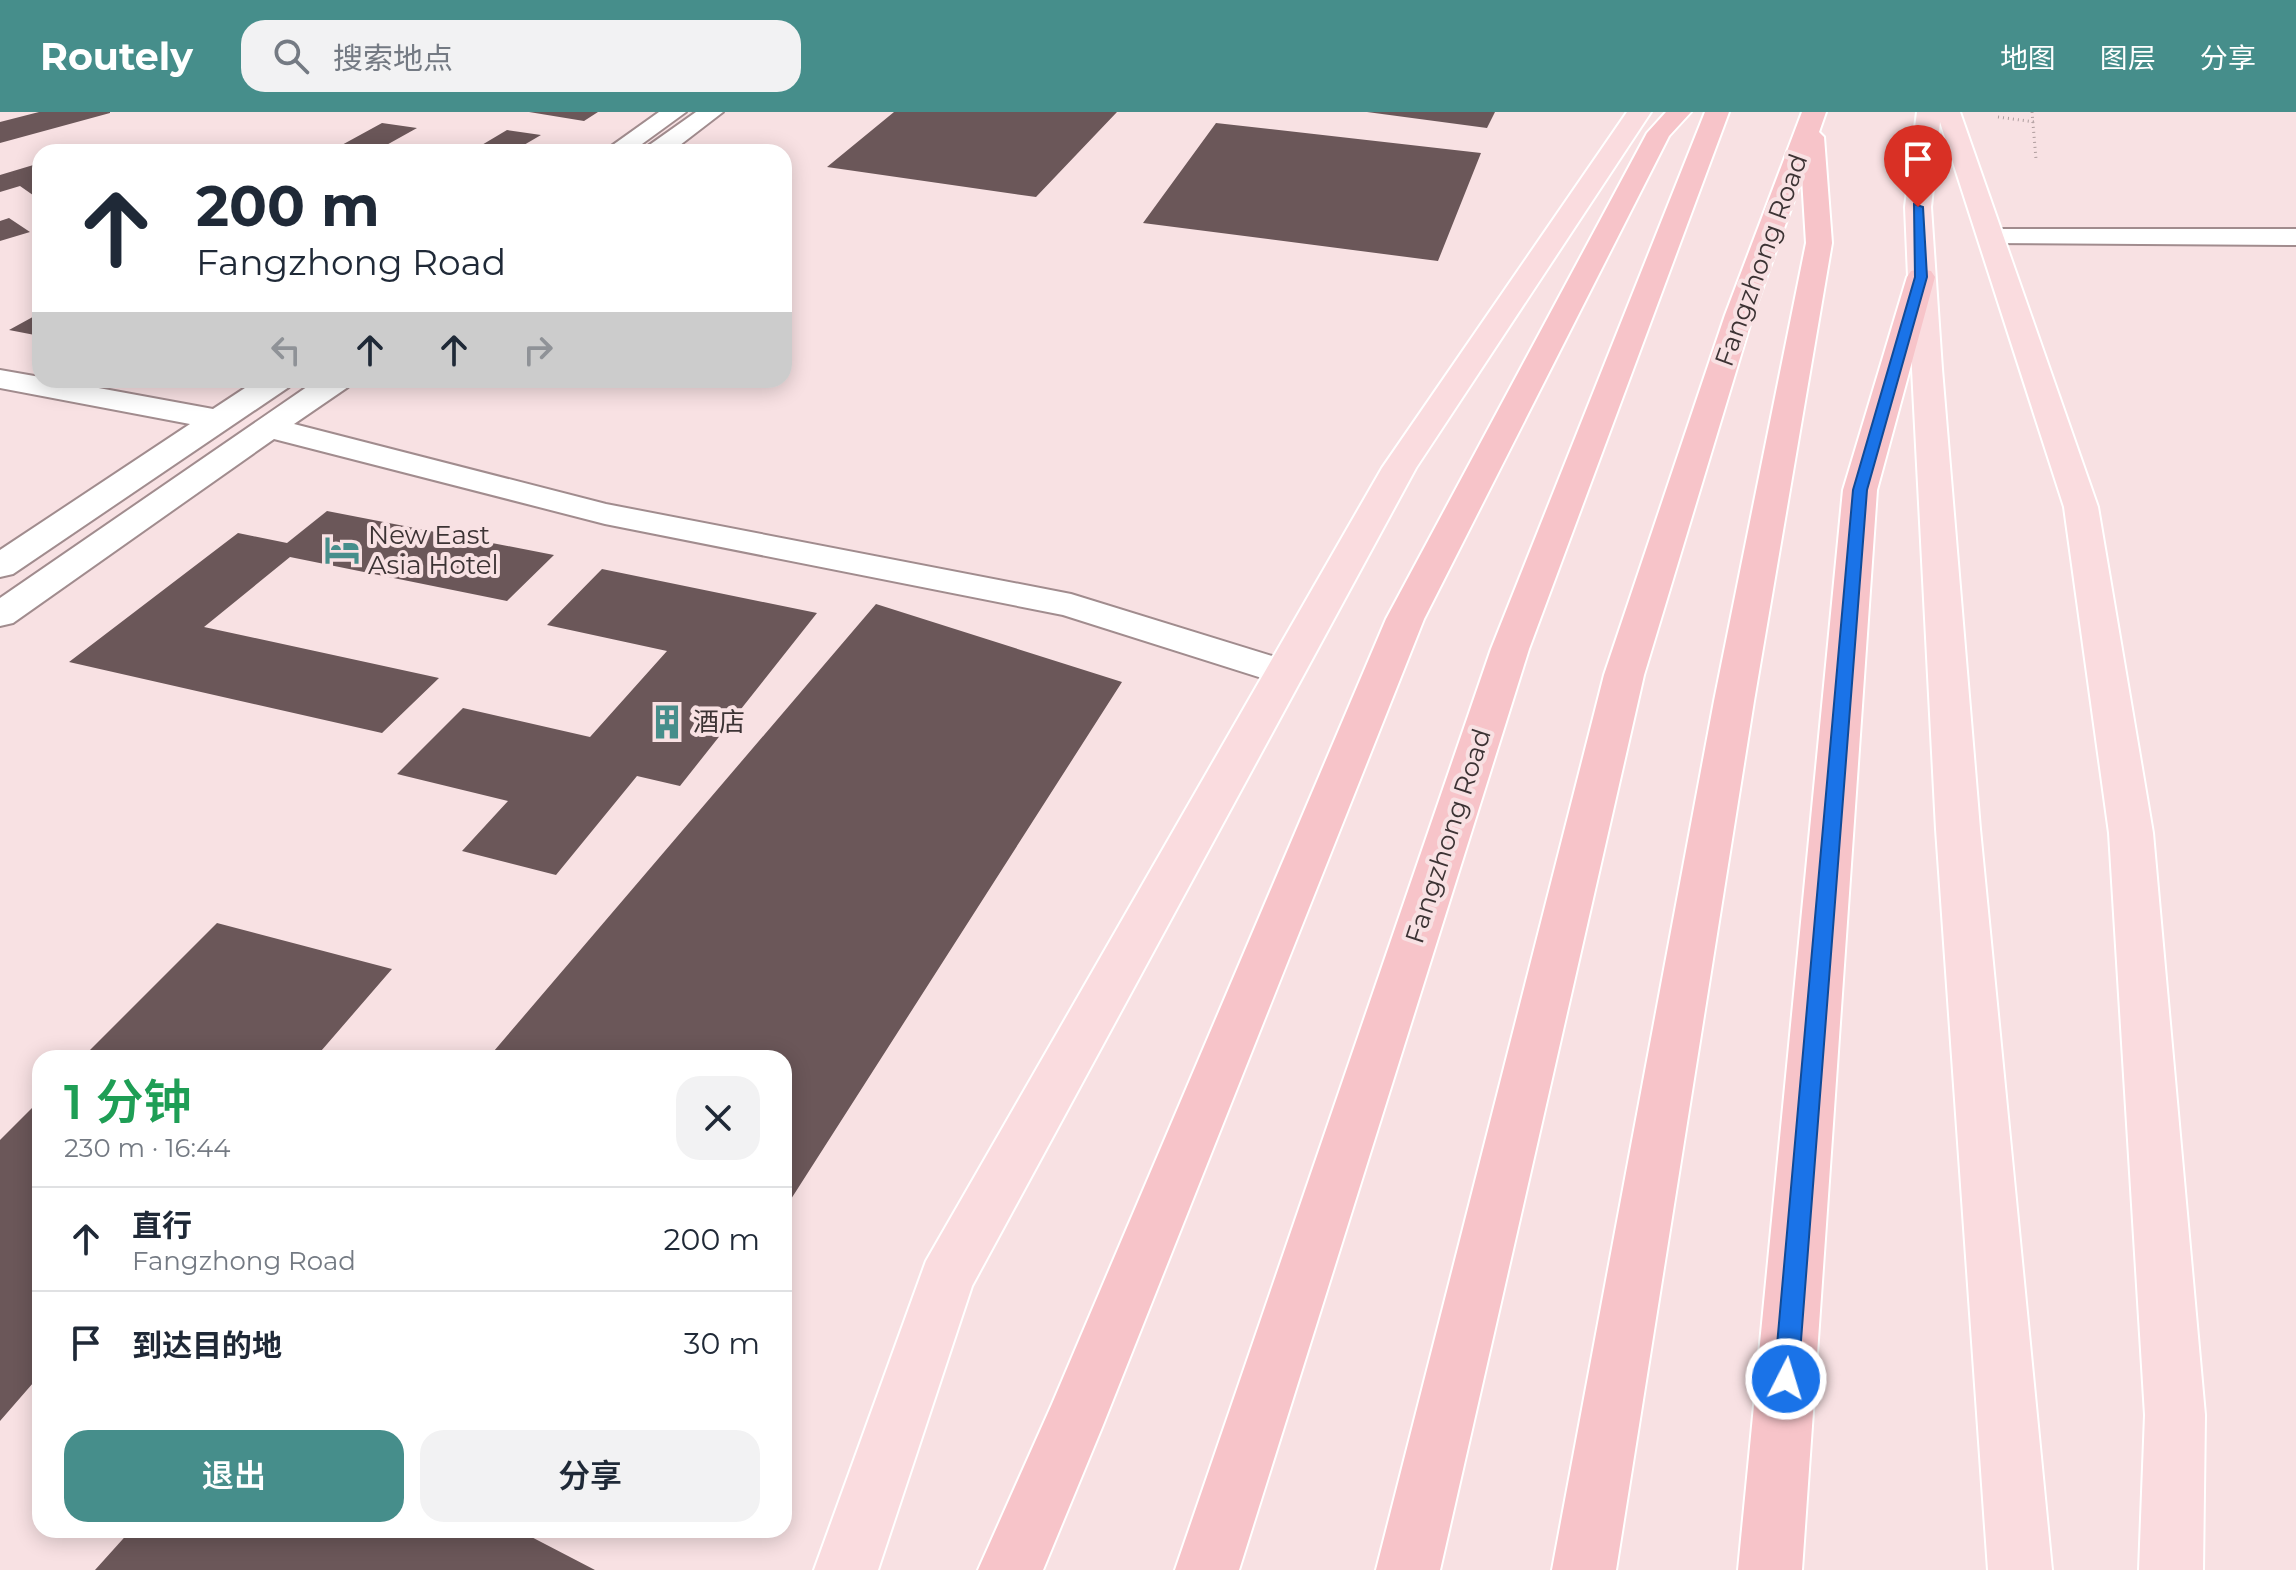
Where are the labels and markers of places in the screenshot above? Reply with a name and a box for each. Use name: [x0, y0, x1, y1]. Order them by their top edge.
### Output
pin: [1884, 125, 1952, 207]
place label: New East Asia Hotel: [368, 519, 499, 581]
hotel icon: New East Asia Hotel: [323, 531, 361, 569]
building icon: 酒店: [648, 703, 686, 741]
place label: 酒店: [693, 706, 745, 738]

